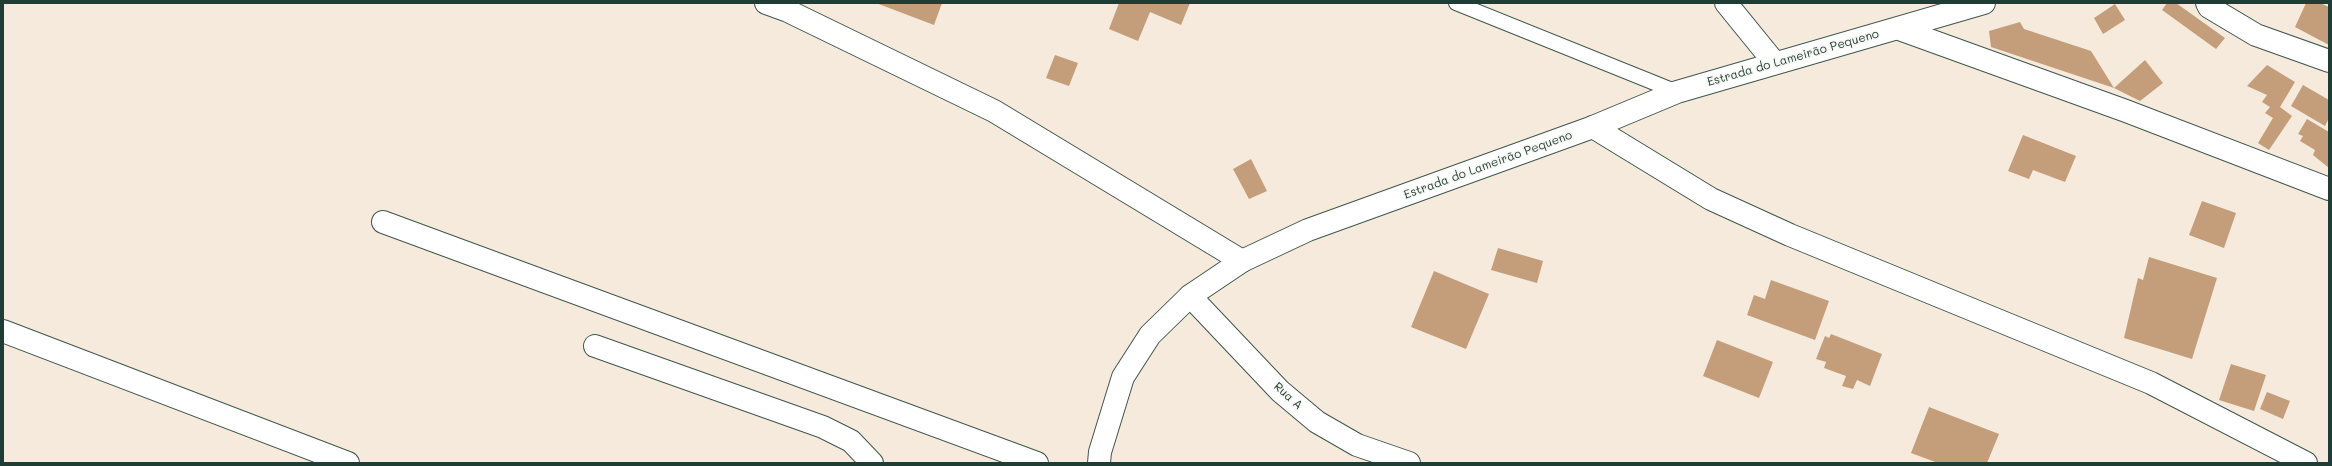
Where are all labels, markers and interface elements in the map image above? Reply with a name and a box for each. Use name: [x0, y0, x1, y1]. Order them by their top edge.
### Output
street label: Estrada do Lameirão Pequeno: [1705, 27, 1881, 89]
street label: Estrada do Lameirão Pequeno: [1402, 128, 1574, 202]
street label: Rua A: [1271, 379, 1305, 413]

